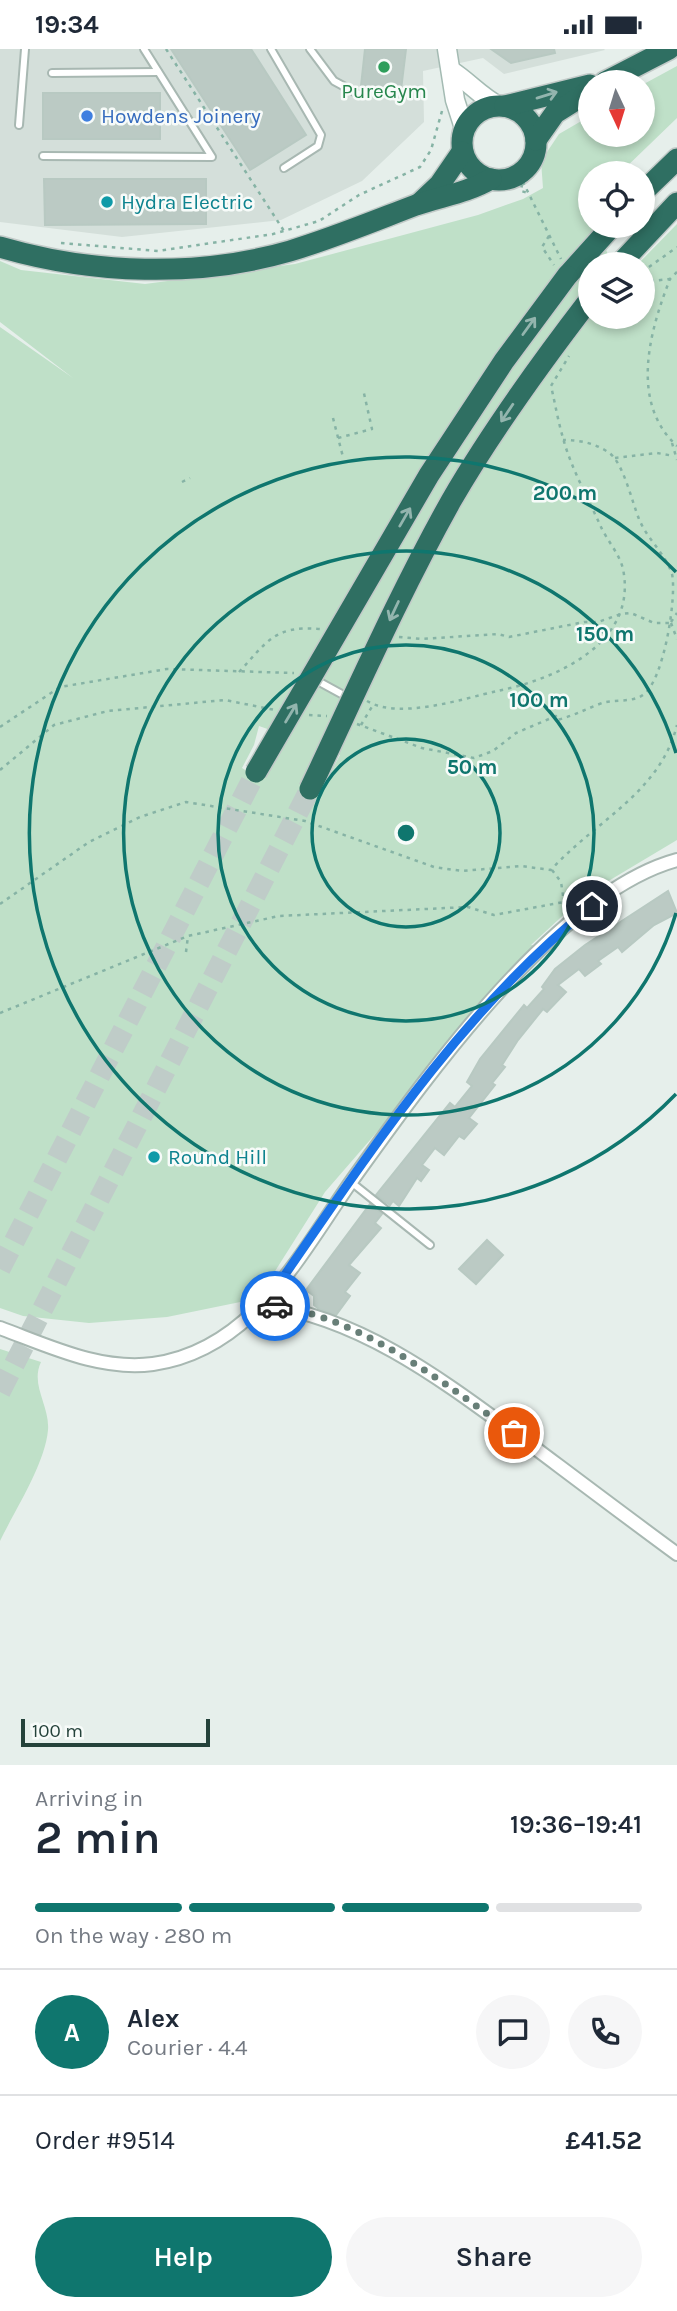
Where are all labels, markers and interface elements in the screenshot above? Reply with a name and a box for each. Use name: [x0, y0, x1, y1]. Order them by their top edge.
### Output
text: 19:34: [35, 9, 99, 40]
marker: PureGym: [376, 59, 392, 75]
north arrow: [578, 70, 654, 147]
map controls: [578, 70, 655, 329]
place label: PureGym: [341, 79, 427, 103]
one-way arrow: [536, 87, 558, 100]
place label: Howdens Joinery: [101, 104, 261, 128]
marker: Howdens Joinery: [79, 108, 95, 124]
button: locate: [578, 161, 655, 238]
place label: Hydra Electric: [121, 190, 253, 214]
marker: Hydra Electric: [99, 194, 115, 210]
button: layers: [578, 252, 655, 329]
one-way arrow: [522, 318, 537, 336]
one-way arrow: [499, 403, 514, 422]
text: 200 m: [533, 481, 597, 505]
one-way arrow: [398, 507, 412, 527]
one-way arrow: [387, 600, 400, 621]
text: 150 m: [576, 622, 634, 646]
text: 100 m: [509, 688, 569, 712]
one-way arrow: [284, 704, 298, 724]
text: 50 m: [447, 755, 497, 779]
centre of rings: [394, 821, 418, 845]
pin: [562, 876, 622, 936]
icon: home: [573, 887, 611, 925]
place label: Round Hill: [168, 1145, 267, 1169]
marker: Round Hill: [146, 1149, 162, 1165]
courier: [240, 1271, 310, 1341]
icon: car: [256, 1287, 294, 1325]
pin: [484, 1403, 544, 1463]
icon: bag: [495, 1414, 533, 1452]
scale bar: [21, 1716, 210, 1748]
text: 100 m: [32, 1720, 83, 1742]
text: Arriving in: [35, 1785, 143, 1812]
text: 19:36–19:41: [510, 1809, 642, 1840]
text: 2 min: [35, 1811, 161, 1865]
text: On the way · 280 m: [35, 1922, 232, 1949]
button: chat: [476, 1995, 550, 2069]
button: phone: [568, 1995, 642, 2069]
text: Alex: [127, 2003, 179, 2034]
text: A: [64, 2017, 80, 2048]
text: Courier · 4.4: [127, 2034, 248, 2061]
text: Order #9514: [35, 2125, 175, 2156]
text: £41.52: [565, 2125, 642, 2156]
button: Help: [35, 2217, 332, 2297]
button: Share: [346, 2217, 642, 2297]

